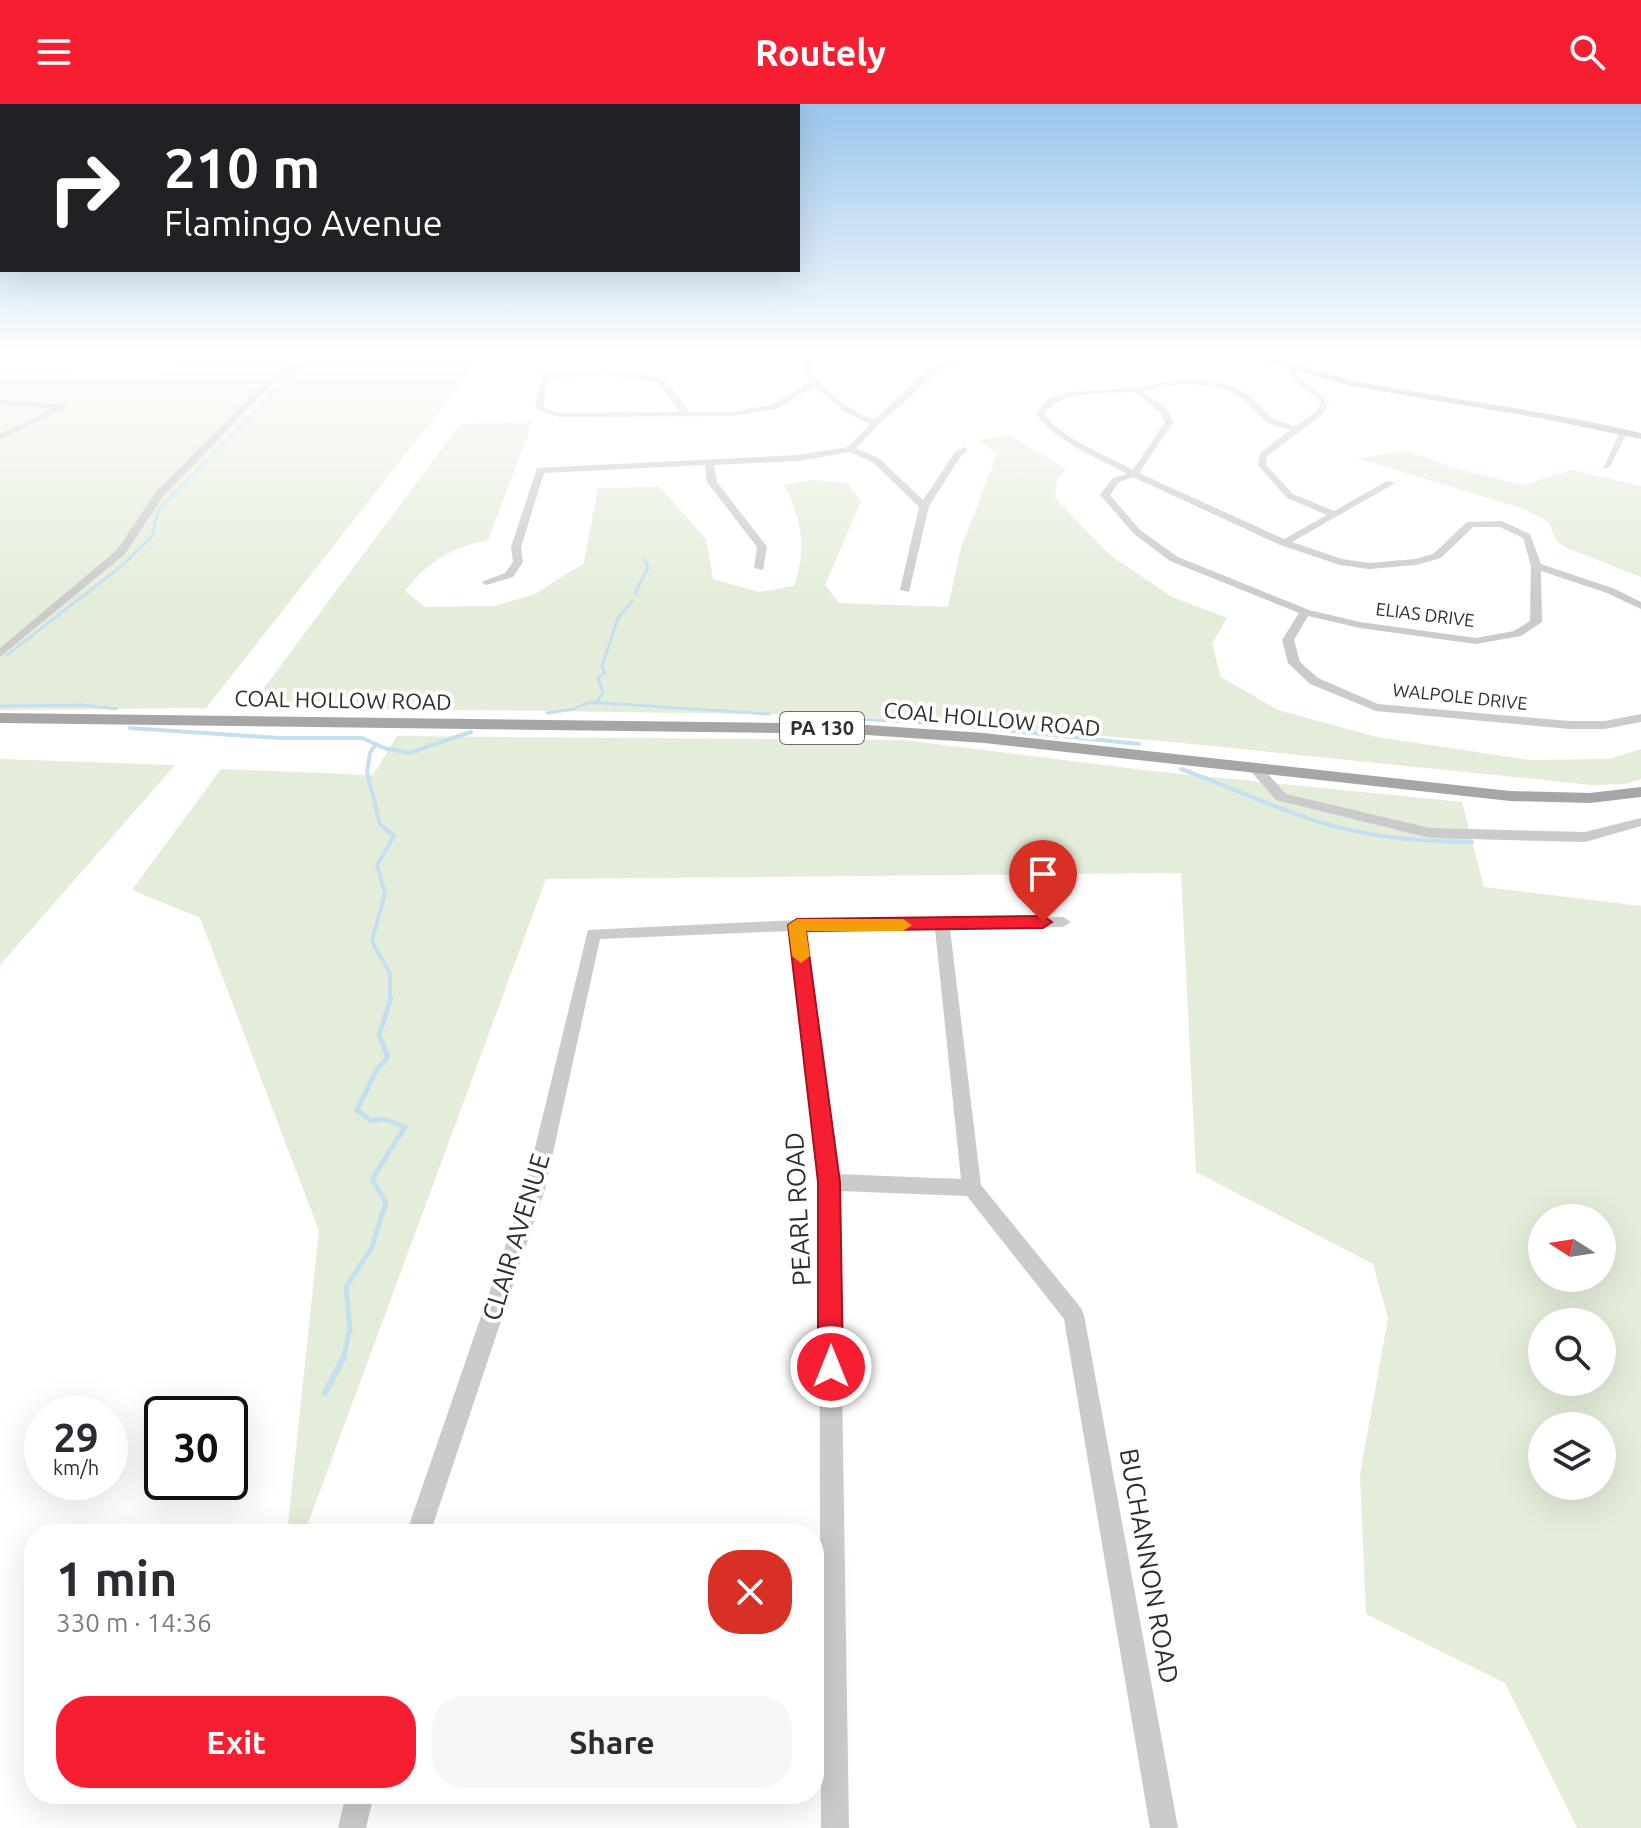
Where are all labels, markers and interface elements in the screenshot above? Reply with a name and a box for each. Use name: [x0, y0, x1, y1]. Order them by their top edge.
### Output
icon: menu: [32, 30, 76, 74]
icon: search: [1565, 30, 1609, 74]
text: Routely: [755, 32, 886, 73]
icon: right: [32, 136, 136, 240]
text: 210 m: [164, 136, 320, 199]
text: Flamingo Avenue: [164, 202, 443, 243]
street label: ELIAS DRIVE: [1375, 598, 1476, 630]
street label: WALPOLE DRIVE: [1392, 679, 1529, 713]
street label: COAL HOLLOW ROAD: [234, 685, 452, 714]
street label: COAL HOLLOW ROAD: [883, 697, 1101, 740]
road number: PA 130: [780, 712, 864, 744]
pin: [1009, 840, 1077, 922]
icon: arrive: [1021, 852, 1065, 896]
street label: PEARL ROAD: [779, 1131, 816, 1287]
street label: CLAIR AVENUE: [476, 1150, 555, 1324]
north arrow: [1528, 1204, 1616, 1292]
map controls: [1528, 1204, 1616, 1500]
button: search: [1528, 1308, 1616, 1396]
position arrow: [789, 1325, 873, 1409]
speed limit sign: 30: [144, 1396, 248, 1500]
button: layers: [1528, 1412, 1616, 1500]
text: 29: [53, 1415, 99, 1460]
street label: BUCHANNON ROAD: [1115, 1446, 1184, 1686]
text: km/h: [53, 1456, 99, 1479]
button: close: [708, 1550, 792, 1634]
text: 1 min: [56, 1551, 177, 1605]
text: 330 m · 14:36: [56, 1608, 212, 1637]
button: Exit: [56, 1696, 416, 1788]
button: Share: [432, 1696, 792, 1788]

